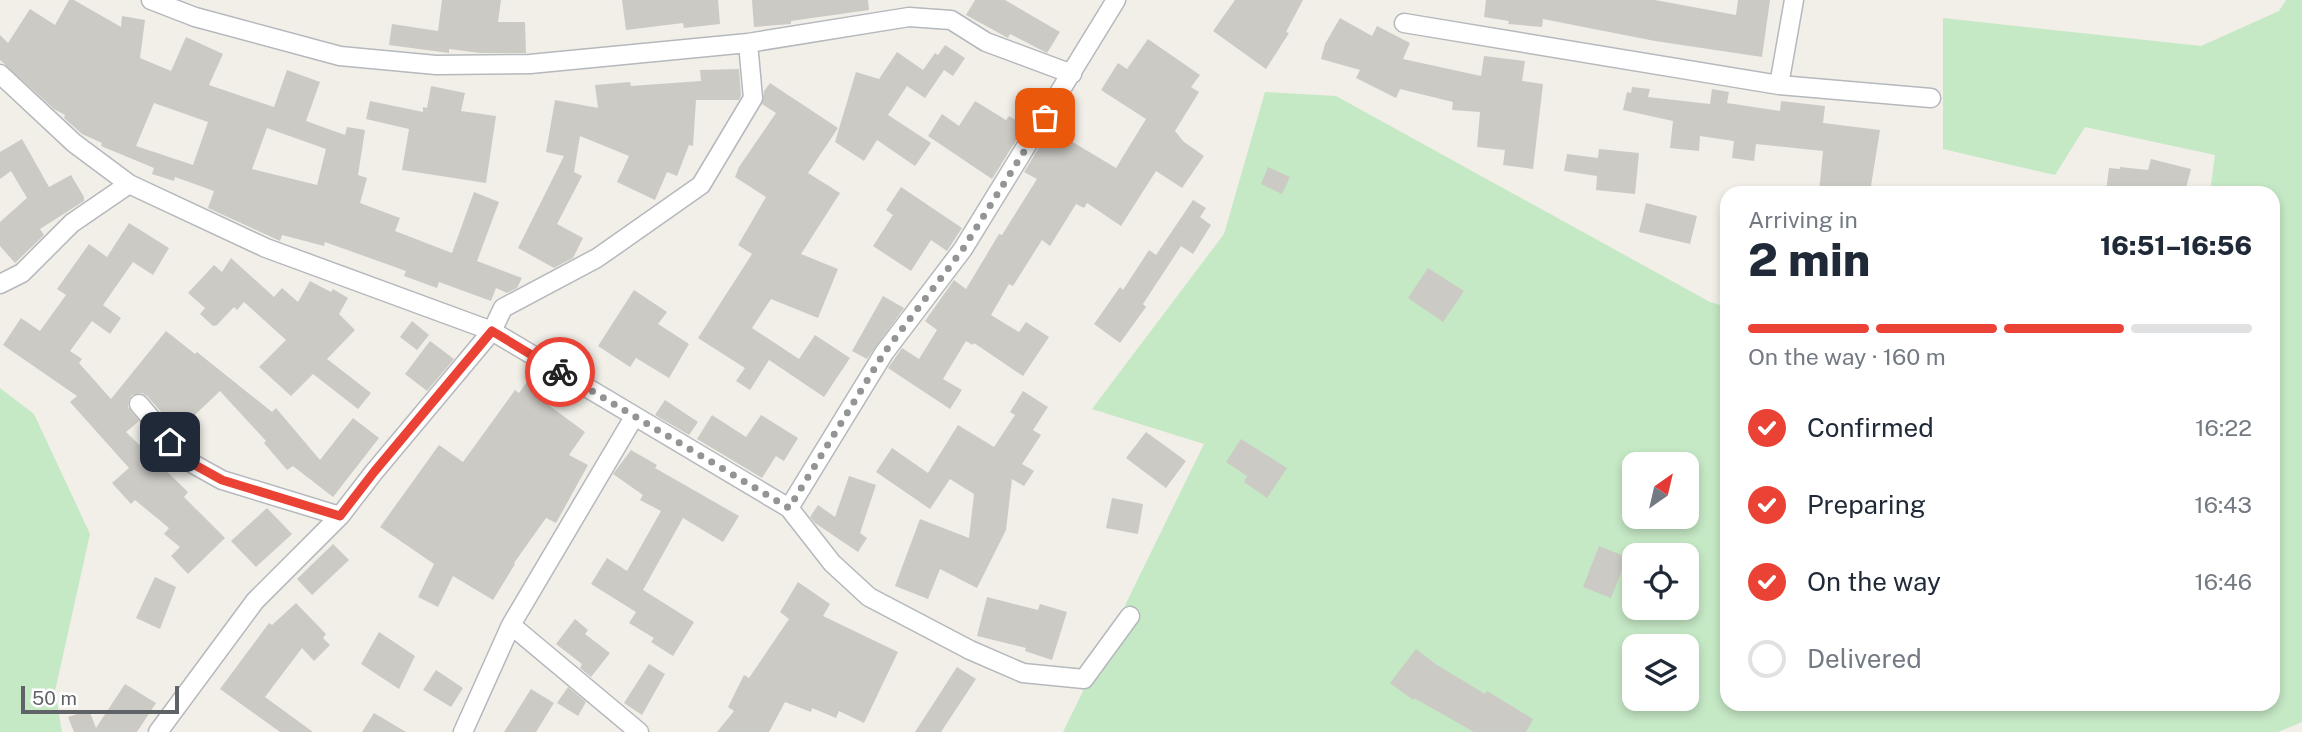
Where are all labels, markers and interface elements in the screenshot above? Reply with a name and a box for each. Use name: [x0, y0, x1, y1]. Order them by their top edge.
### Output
pin: [1015, 88, 1075, 148]
icon: bag: [1026, 99, 1064, 137]
text: Arriving in: [1748, 206, 1858, 233]
text: 16:51–16:56: [2100, 230, 2252, 261]
text: 2 min: [1748, 232, 1870, 286]
courier: [525, 337, 595, 407]
text: On the way · 160 m: [1748, 343, 1946, 370]
icon: bike: [541, 353, 579, 391]
icon: check: [1748, 409, 1786, 447]
pin: [140, 412, 200, 472]
text: Confirmed: [1807, 412, 1934, 443]
text: 16:22: [2195, 414, 2252, 441]
icon: home: [151, 423, 189, 461]
north arrow: [1622, 452, 1699, 528]
map controls: [1622, 452, 1699, 711]
icon: check: [1748, 486, 1786, 524]
text: Preparing: [1807, 489, 1926, 520]
text: 16:43: [2194, 491, 2252, 518]
button: locate: [1622, 543, 1699, 620]
icon: check: [1748, 563, 1786, 601]
text: On the way: [1807, 566, 1941, 597]
text: 16:46: [2195, 568, 2252, 595]
button: layers: [1622, 634, 1699, 711]
text: Delivered: [1807, 643, 1922, 674]
scale bar: [21, 683, 178, 715]
text: 50 m: [32, 687, 77, 709]

